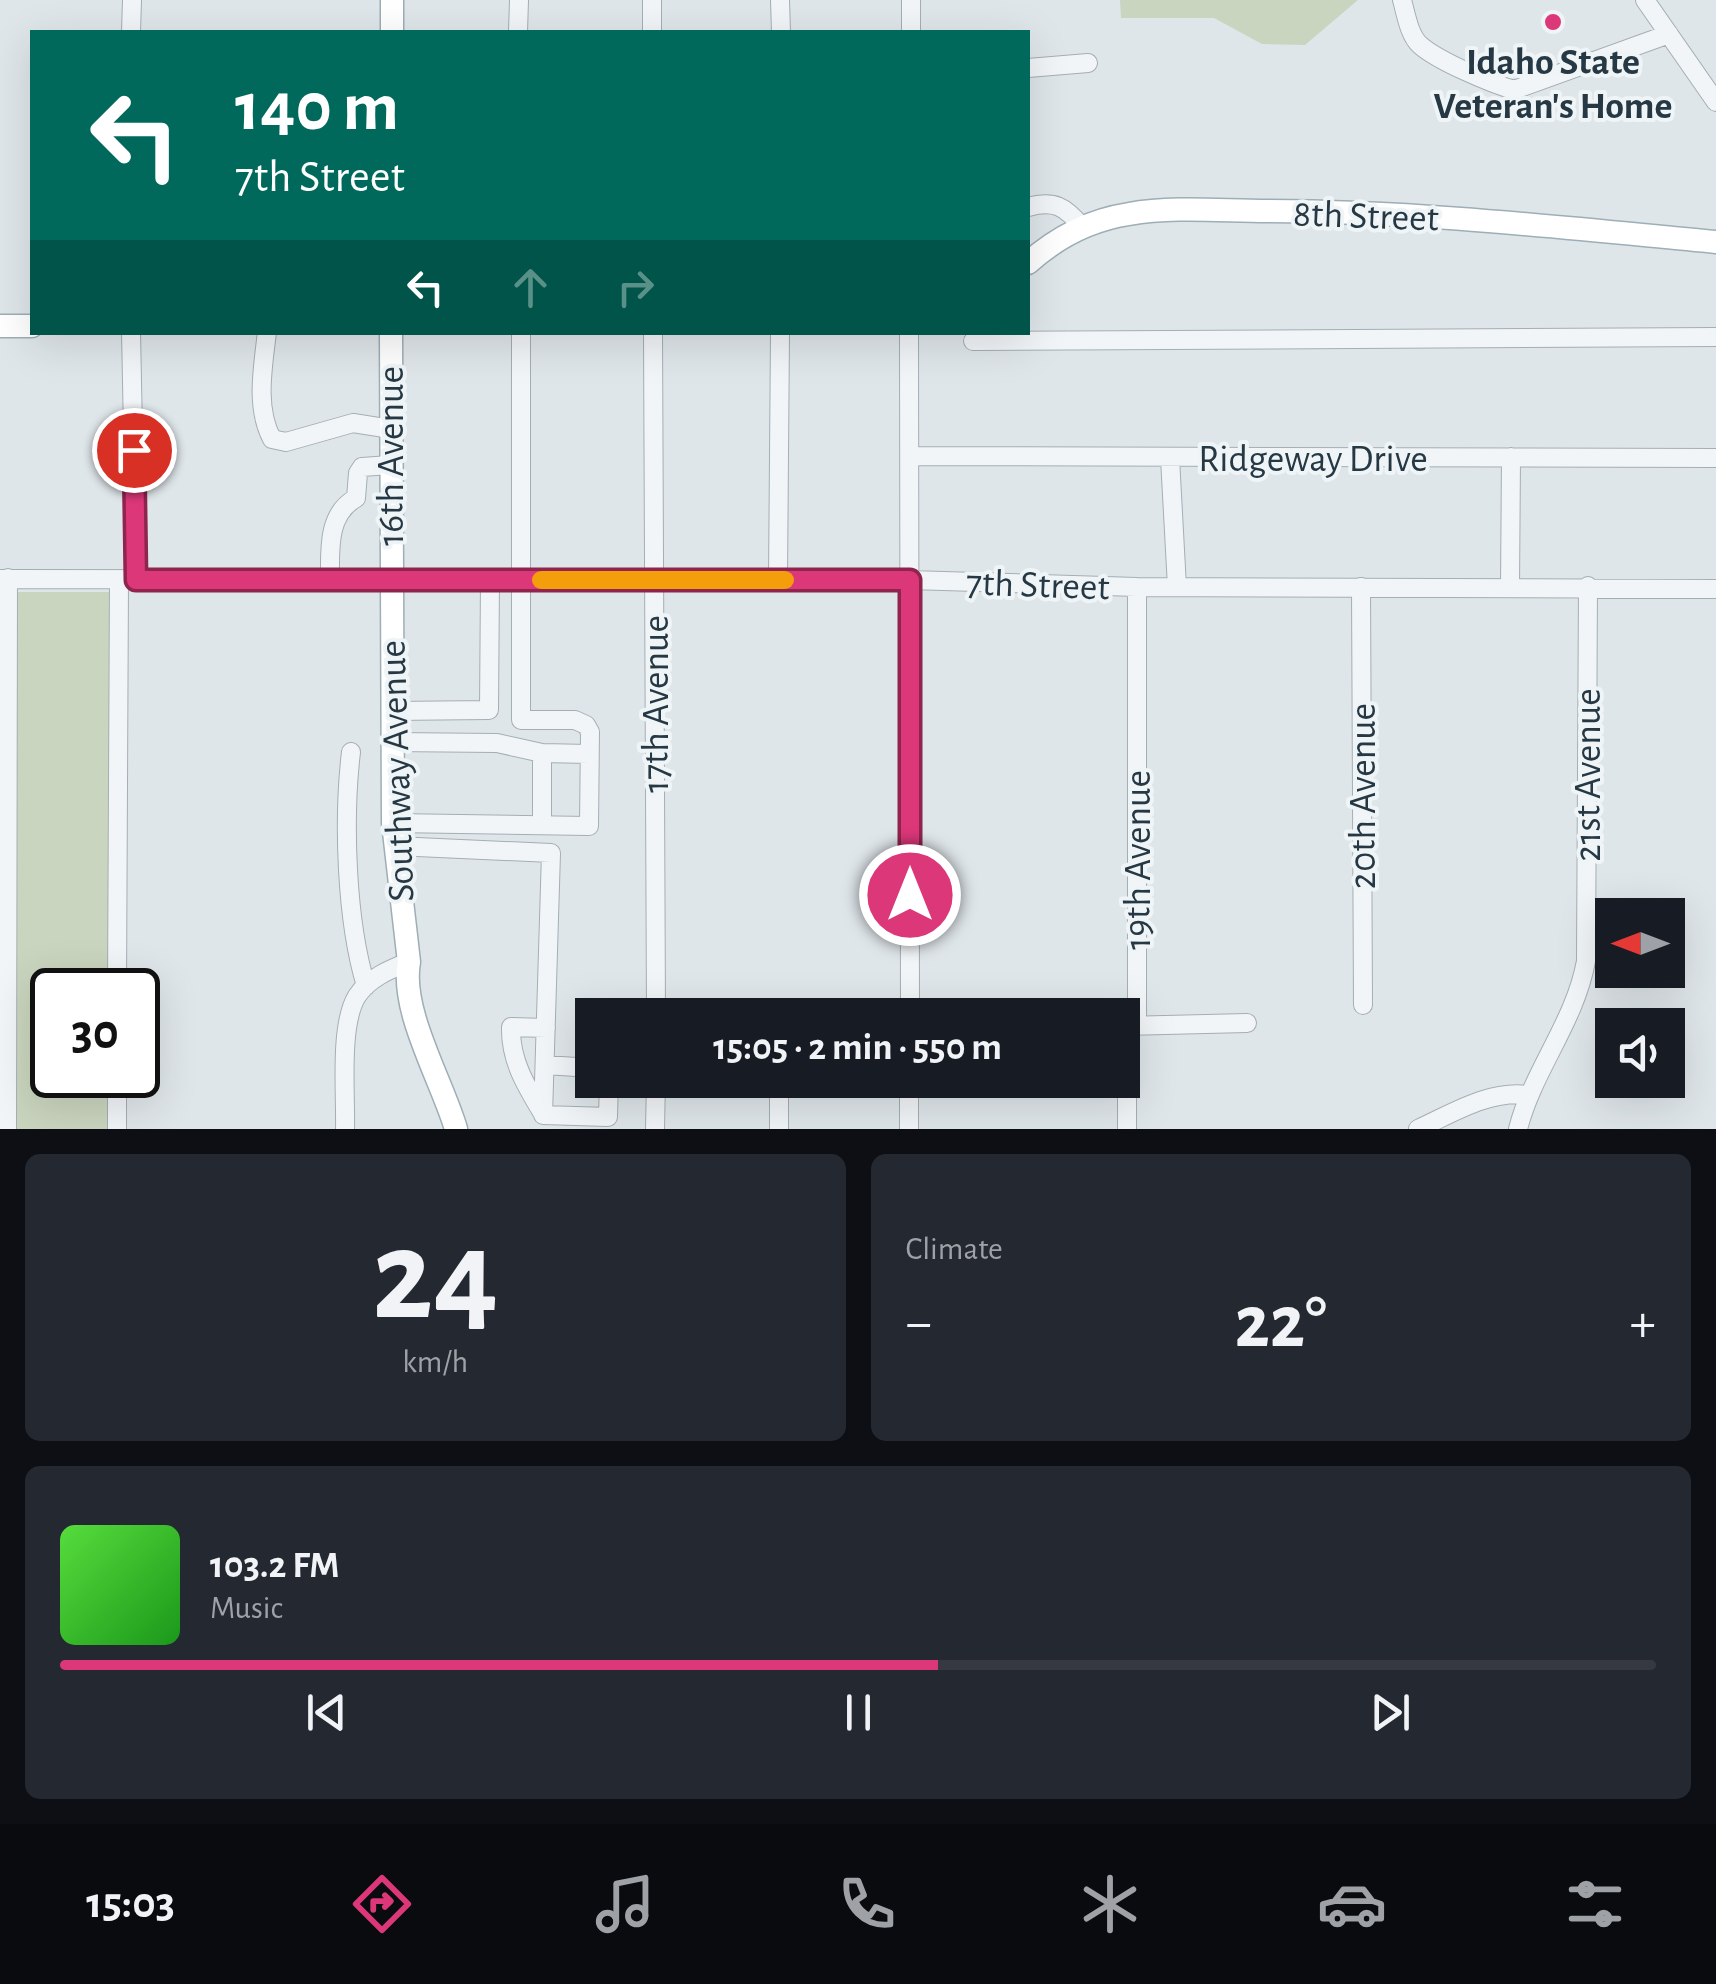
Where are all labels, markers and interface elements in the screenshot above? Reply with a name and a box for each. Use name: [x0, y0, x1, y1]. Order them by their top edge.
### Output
marker: Idaho State Veteran's Home: [1542, 11, 1564, 33]
place label: Idaho State Veteran's Home: [1434, 44, 1672, 126]
icon: left: [70, 70, 200, 200]
text: 140 m: [235, 73, 399, 143]
text: 7th Street: [235, 155, 405, 200]
street label: 8th Street: [1292, 195, 1439, 239]
icon: left: [398, 260, 453, 315]
icon: ahead: [503, 260, 558, 315]
icon: right: [608, 260, 663, 315]
street label: 16th Avenue: [373, 366, 411, 546]
pin: [92, 408, 177, 493]
icon: arrive: [107, 423, 162, 478]
street label: Ridgeway Drive: [1198, 441, 1428, 479]
street label: 7th Street: [966, 565, 1110, 607]
street label: 17th Avenue: [638, 615, 676, 793]
street label: Southway Avenue: [374, 639, 422, 902]
street label: 21st Avenue: [1570, 688, 1608, 862]
street label: 20th Avenue: [1345, 703, 1383, 889]
street label: 19th Avenue: [1120, 770, 1158, 950]
position arrow: [858, 843, 962, 947]
north arrow: [1595, 898, 1685, 988]
map controls: [1595, 898, 1685, 1098]
speed limit sign: 30: [30, 968, 160, 1098]
button: sound: [1595, 1008, 1685, 1098]
text: 15:05 · 2 min · 550 m: [713, 1029, 1002, 1067]
text: 24: [372, 1213, 499, 1343]
text: Climate: [906, 1233, 1003, 1265]
text: 22°: [1234, 1286, 1327, 1361]
text: −: [906, 1296, 932, 1351]
text: +: [1630, 1296, 1656, 1351]
text: km/h: [402, 1346, 468, 1378]
text: 103.2 FM: [210, 1547, 339, 1585]
text: Music: [210, 1592, 283, 1624]
icon: previous: [299, 1685, 354, 1740]
icon: pause: [831, 1685, 886, 1740]
icon: next: [1363, 1685, 1418, 1740]
icon: directions: [347, 1869, 417, 1939]
icon: music: [590, 1869, 660, 1939]
icon: phone: [832, 1869, 902, 1939]
icon: climate: [1075, 1869, 1145, 1939]
icon: car: [1317, 1869, 1387, 1939]
icon: filters: [1560, 1869, 1630, 1939]
text: 15:03: [86, 1881, 175, 1926]

